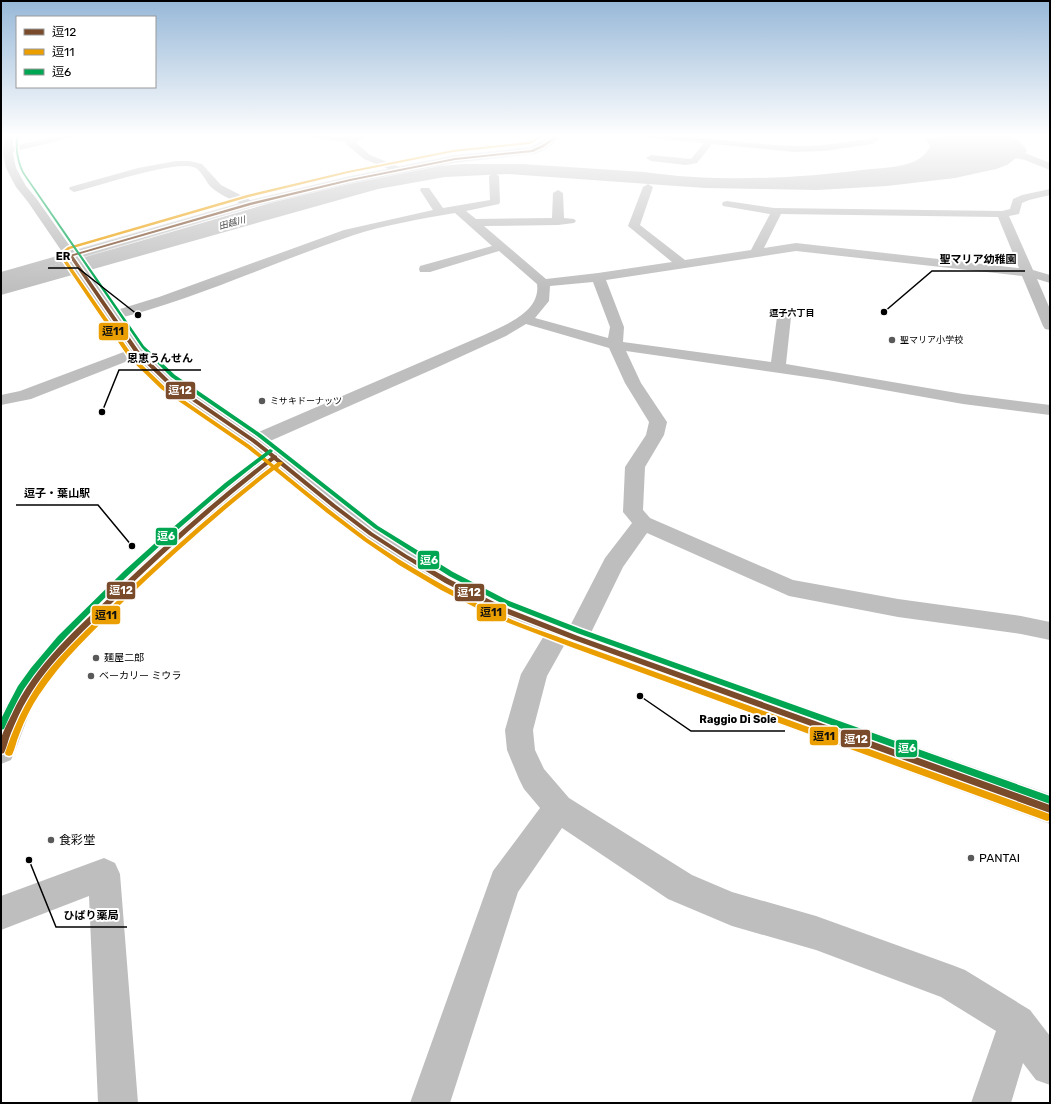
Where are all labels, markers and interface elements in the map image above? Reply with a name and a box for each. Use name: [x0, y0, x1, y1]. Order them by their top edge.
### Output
legend: [16, 16, 156, 88]
text: 逗12: [52, 25, 76, 39]
text: 逗11: [52, 45, 74, 59]
text: 逗6: [52, 65, 71, 79]
water label: 田越川: [218, 214, 247, 232]
callout: ER: [48, 245, 78, 268]
callout: 聖マリア幼稚園: [932, 248, 1025, 271]
text: ER: [56, 250, 71, 263]
text: 聖マリア幼稚園: [940, 253, 1017, 266]
district label: 逗子六丁目: [768, 308, 815, 318]
line badge: 逗11: [98, 322, 129, 341]
text: 逗11: [102, 325, 124, 338]
marker: 聖マリア小学校: [887, 335, 897, 345]
place label: 聖マリア小学校: [900, 335, 963, 345]
callout: 恩恵うんせん: [119, 347, 201, 370]
text: 恩恵うんせん: [127, 352, 193, 365]
line badge: 逗12: [165, 381, 196, 400]
text: 逗12: [168, 384, 192, 397]
marker: ミサキドーナッツ: [257, 396, 267, 406]
place label: ミサキドーナッツ: [270, 396, 342, 406]
callout: 逗子・葉山駅: [16, 482, 98, 505]
text: 逗子・葉山駅: [24, 487, 90, 500]
line badge: 逗6: [155, 527, 178, 546]
text: 逗6: [157, 530, 175, 543]
line badge: 逗6: [417, 550, 440, 570]
text: 逗6: [420, 554, 438, 567]
line badge: 逗12: [106, 581, 136, 600]
line badge: 逗12: [454, 583, 485, 602]
text: 逗12: [109, 584, 133, 597]
text: 逗12: [457, 586, 481, 599]
line badge: 逗11: [476, 603, 507, 622]
line badge: 逗11: [91, 605, 121, 625]
text: 逗11: [480, 606, 502, 619]
text: 逗11: [95, 609, 117, 622]
place label: 麺屋二郎: [104, 652, 144, 664]
marker: 麺屋二郎: [91, 653, 101, 663]
place label: ベーカリー ミウラ: [99, 670, 181, 682]
marker: ベーカリー ミウラ: [86, 671, 96, 681]
callout: Raggio Di Sole: [691, 708, 785, 731]
text: Raggio Di Sole: [699, 713, 777, 726]
line badge: 逗11: [809, 726, 839, 746]
line badge: 逗12: [840, 729, 871, 748]
text: 逗11: [813, 730, 835, 743]
text: 逗12: [844, 733, 868, 746]
line badge: 逗6: [895, 739, 918, 758]
text: 逗6: [898, 742, 916, 755]
place label: 食彩堂: [59, 833, 95, 847]
marker: 食彩堂: [46, 835, 56, 845]
place label: PANTAI: [979, 851, 1020, 865]
marker: PANTAI: [966, 853, 976, 863]
callout: ひばり薬局: [56, 904, 127, 927]
text: ひばり薬局: [64, 909, 119, 922]

